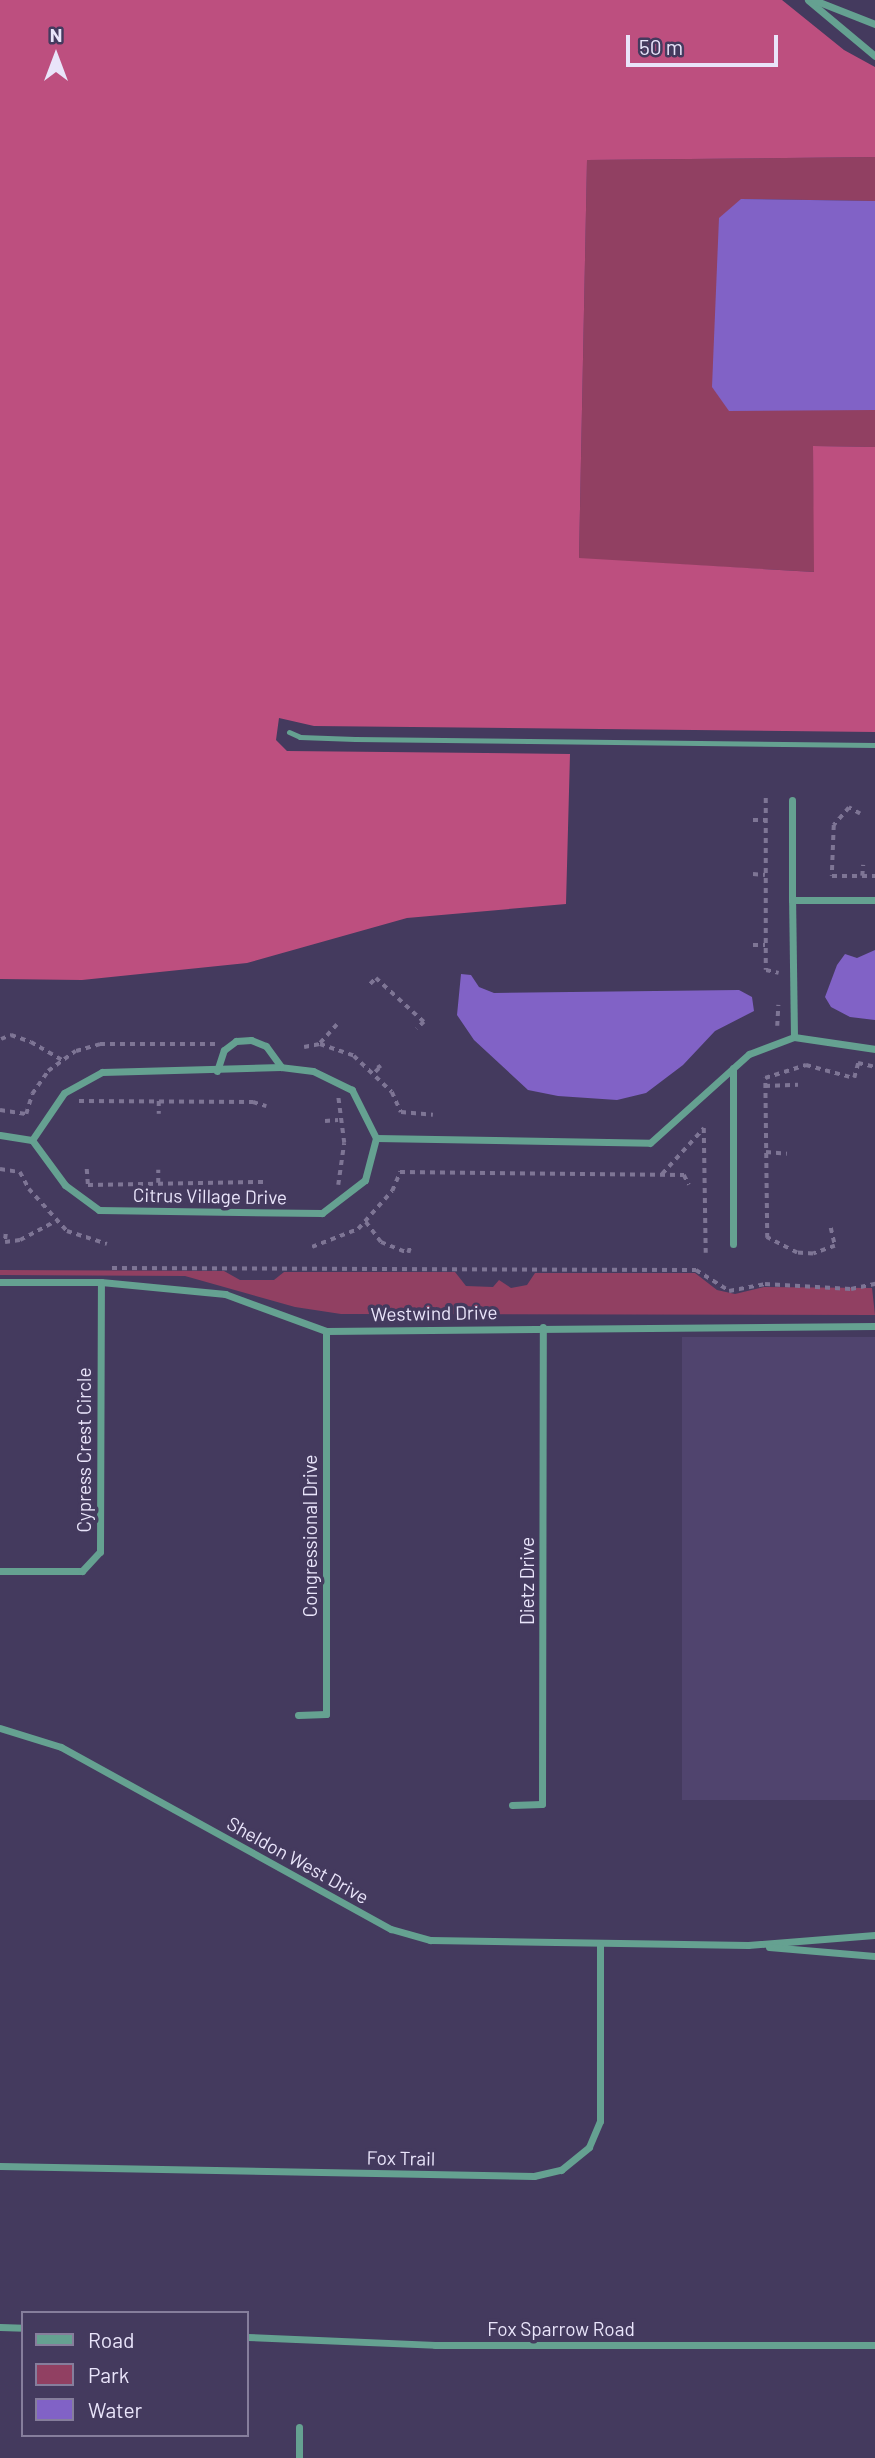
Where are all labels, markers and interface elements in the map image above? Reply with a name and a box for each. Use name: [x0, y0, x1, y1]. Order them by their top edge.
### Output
north arrow: [21, 21, 91, 91]
scale bar: [630, 21, 782, 65]
text: N: [50, 23, 62, 46]
text: 50 m: [639, 34, 683, 59]
street label: Citrus Village Drive: [133, 1183, 287, 1209]
street label: Westwind Drive: [370, 1300, 498, 1326]
street label: Cypress Crest Circle: [73, 1367, 95, 1533]
street label: Congressional Drive: [299, 1455, 321, 1617]
street label: Dietz Drive: [516, 1537, 538, 1625]
street label: Sheldon West Drive: [223, 1812, 373, 1908]
street label: Fox Trail: [366, 2146, 436, 2170]
legend: [21, 2311, 248, 2437]
street label: Fox Sparrow Road: [487, 2318, 635, 2340]
text: Road: [88, 2327, 134, 2352]
text: Park: [88, 2362, 129, 2387]
text: Water: [88, 2397, 142, 2422]

